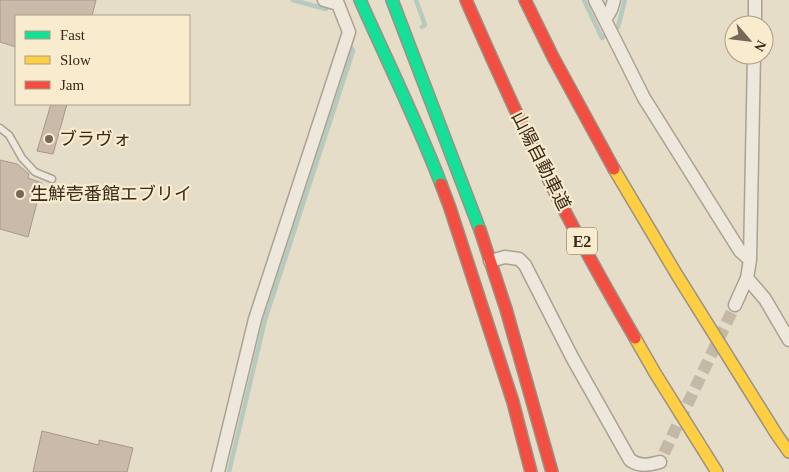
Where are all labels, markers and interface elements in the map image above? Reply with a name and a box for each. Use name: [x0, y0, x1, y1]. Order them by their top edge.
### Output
legend: [15, 15, 190, 105]
north arrow: [724, 15, 774, 65]
text: Fast: [60, 27, 86, 43]
text: N: [751, 38, 769, 54]
text: Slow: [60, 52, 91, 68]
text: Jam: [60, 77, 84, 93]
street label: 山陽自動車道: [508, 108, 574, 214]
place label: ブラヴォ: [59, 129, 131, 149]
marker: ブラヴォ: [43, 133, 55, 145]
place label: 生鮮壱番館エブリイ: [30, 184, 192, 204]
marker: 生鮮壱番館エブリイ: [14, 188, 26, 200]
road number: E2: [567, 228, 597, 255]

